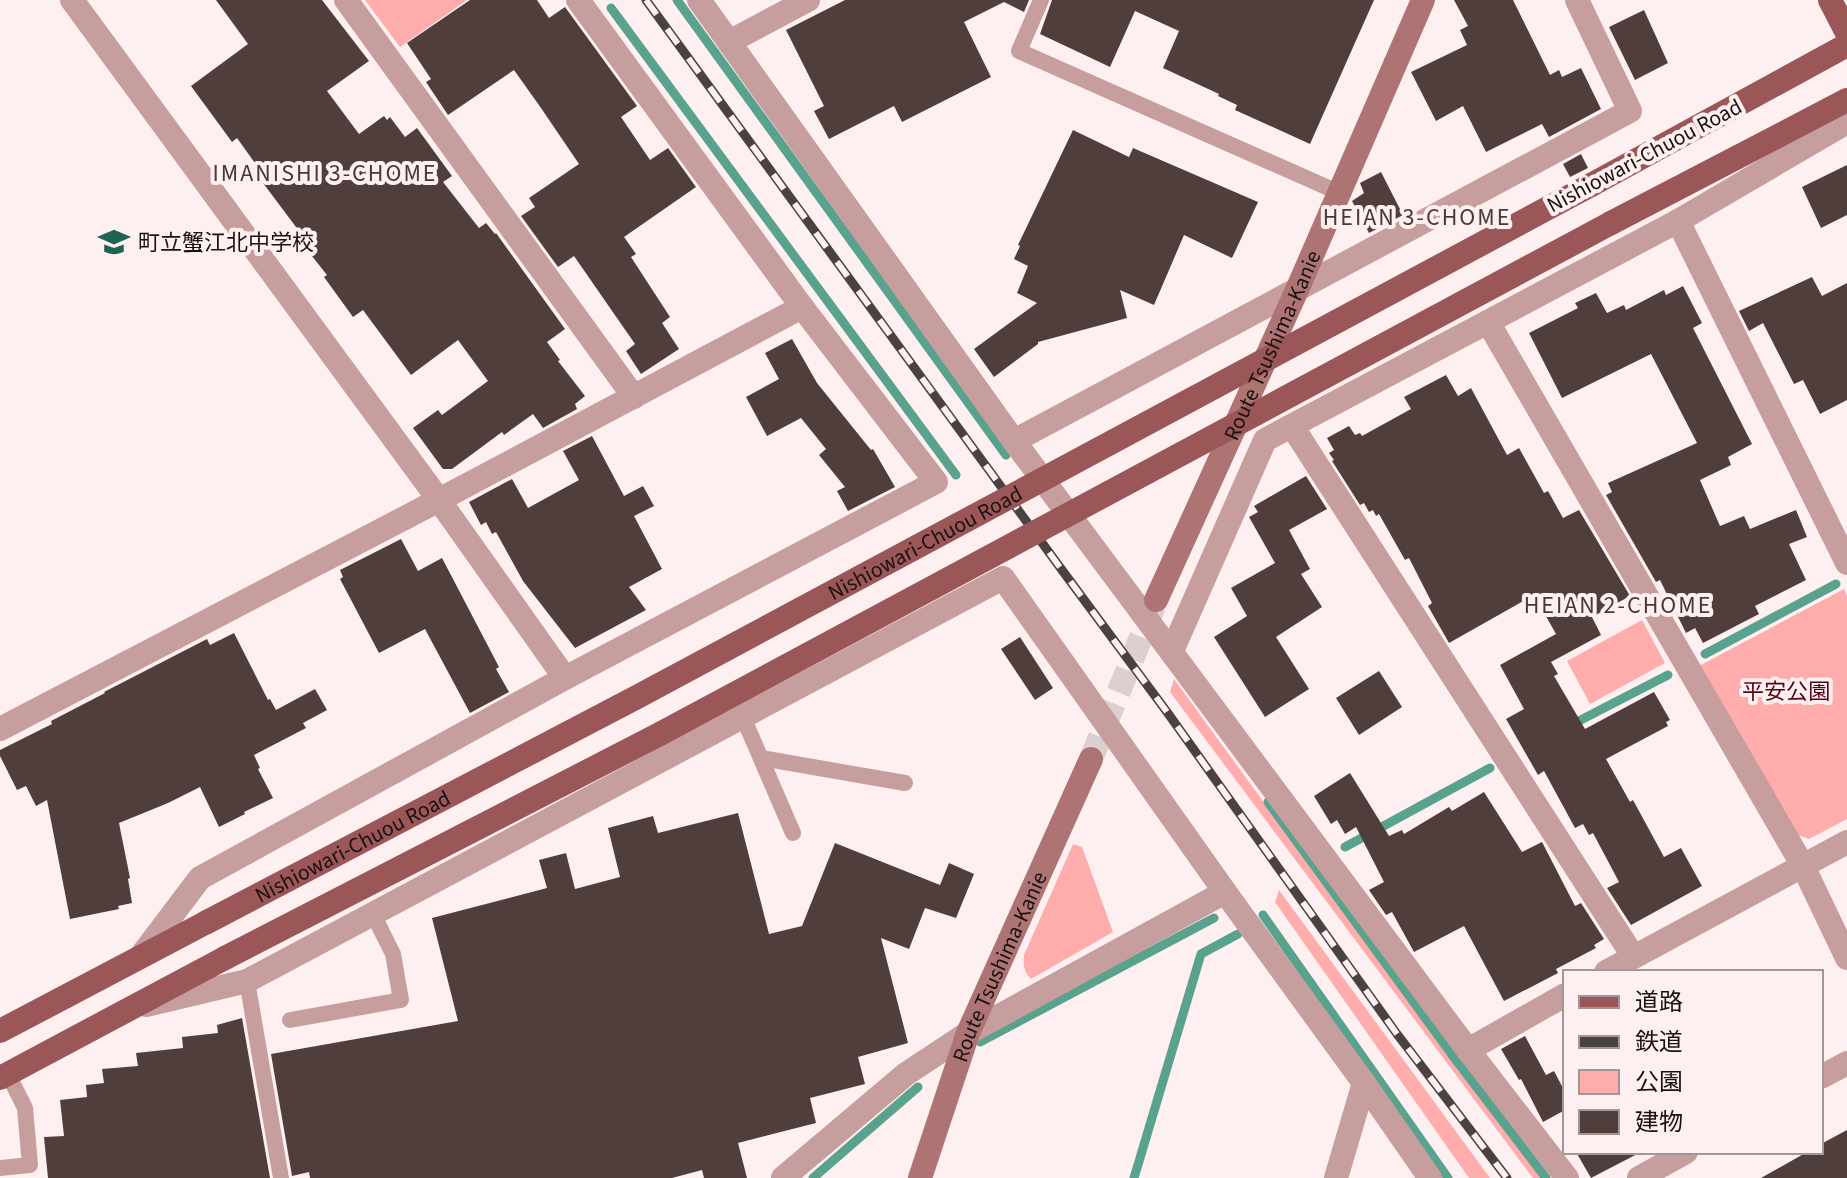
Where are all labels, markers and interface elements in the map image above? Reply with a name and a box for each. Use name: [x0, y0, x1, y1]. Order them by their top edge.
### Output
street label: Nishiowari-Chuou Road: [1541, 91, 1748, 221]
district label: IMANISHI 3-CHOME: [213, 156, 437, 191]
district label: HEIAN 3-CHOME: [1323, 200, 1511, 235]
school or university icon: 町立蟹江北中学校: [97, 225, 131, 259]
place label: 町立蟹江北中学校: [138, 227, 314, 259]
street label: Route Tsushima-Kanie: [1216, 245, 1329, 446]
street label: Nishiowari-Chuou Road: [822, 478, 1028, 609]
district label: HEIAN 2-CHOME: [1524, 588, 1712, 623]
park label: 平安公園: [1742, 676, 1830, 708]
street label: Nishiowari-Chuou Road: [249, 782, 456, 911]
street label: Route Tsushima-Kanie: [945, 866, 1056, 1066]
legend: [1563, 970, 1823, 1154]
text: 道路: [1635, 985, 1683, 1020]
text: 鉄道: [1635, 1025, 1683, 1060]
text: 公園: [1635, 1065, 1683, 1100]
text: 建物: [1635, 1105, 1683, 1140]

